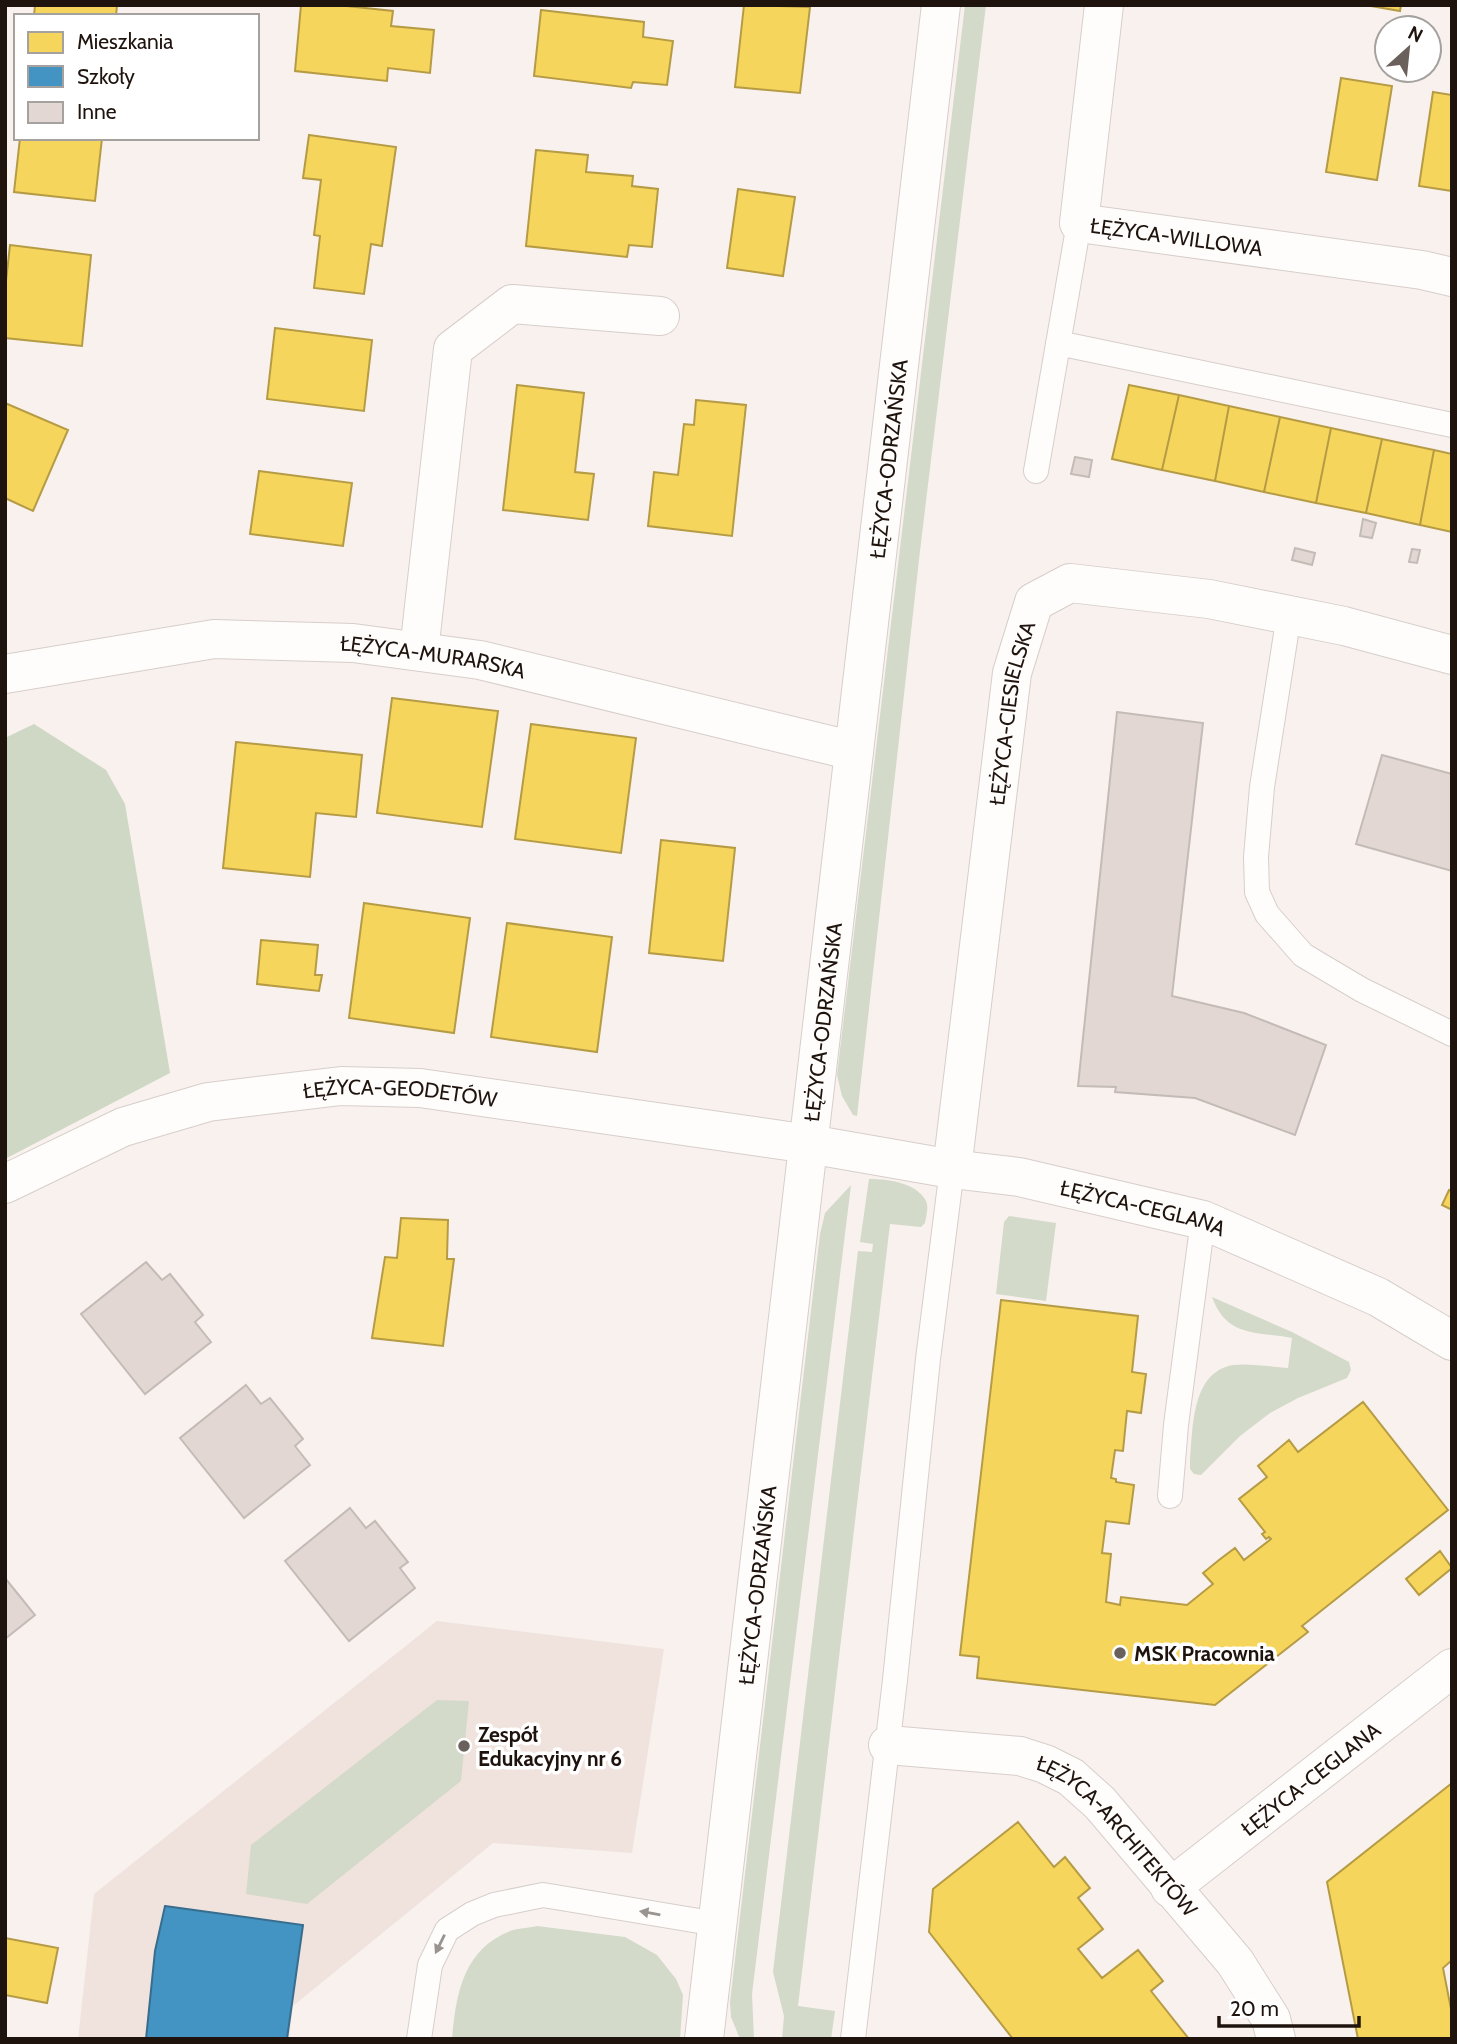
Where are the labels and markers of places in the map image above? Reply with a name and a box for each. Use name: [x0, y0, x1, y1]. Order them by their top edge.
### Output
place label: MSK Pracownia: [1134, 1641, 1275, 1666]
marker: MSK Pracownia: [1112, 1645, 1128, 1661]
place label: Zespół Edukacyjny nr 6: [478, 1722, 622, 1771]
marker: Zespół Edukacyjny nr 6: [456, 1738, 472, 1754]

